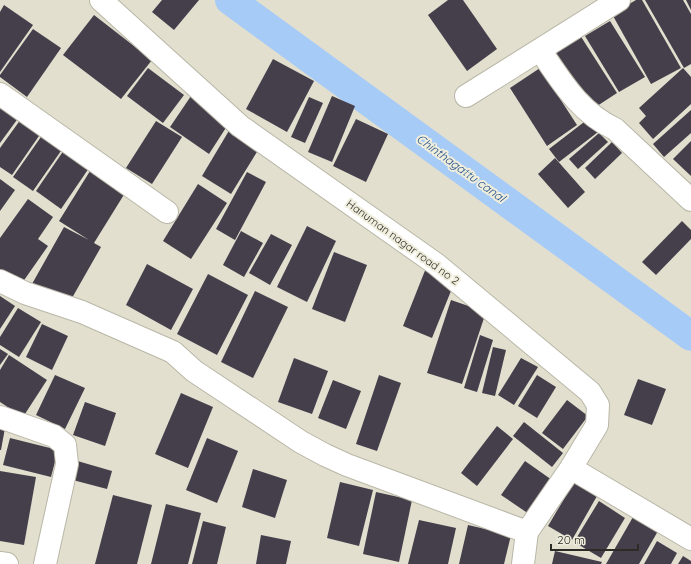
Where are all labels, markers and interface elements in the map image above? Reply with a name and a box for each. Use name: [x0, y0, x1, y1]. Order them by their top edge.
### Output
water label: Chinthagattu canal: [414, 131, 509, 206]
street label: Hanuman nagar road no 2: [344, 196, 462, 288]
scale bar: [551, 526, 638, 552]
text: 20 m: [557, 532, 585, 547]

